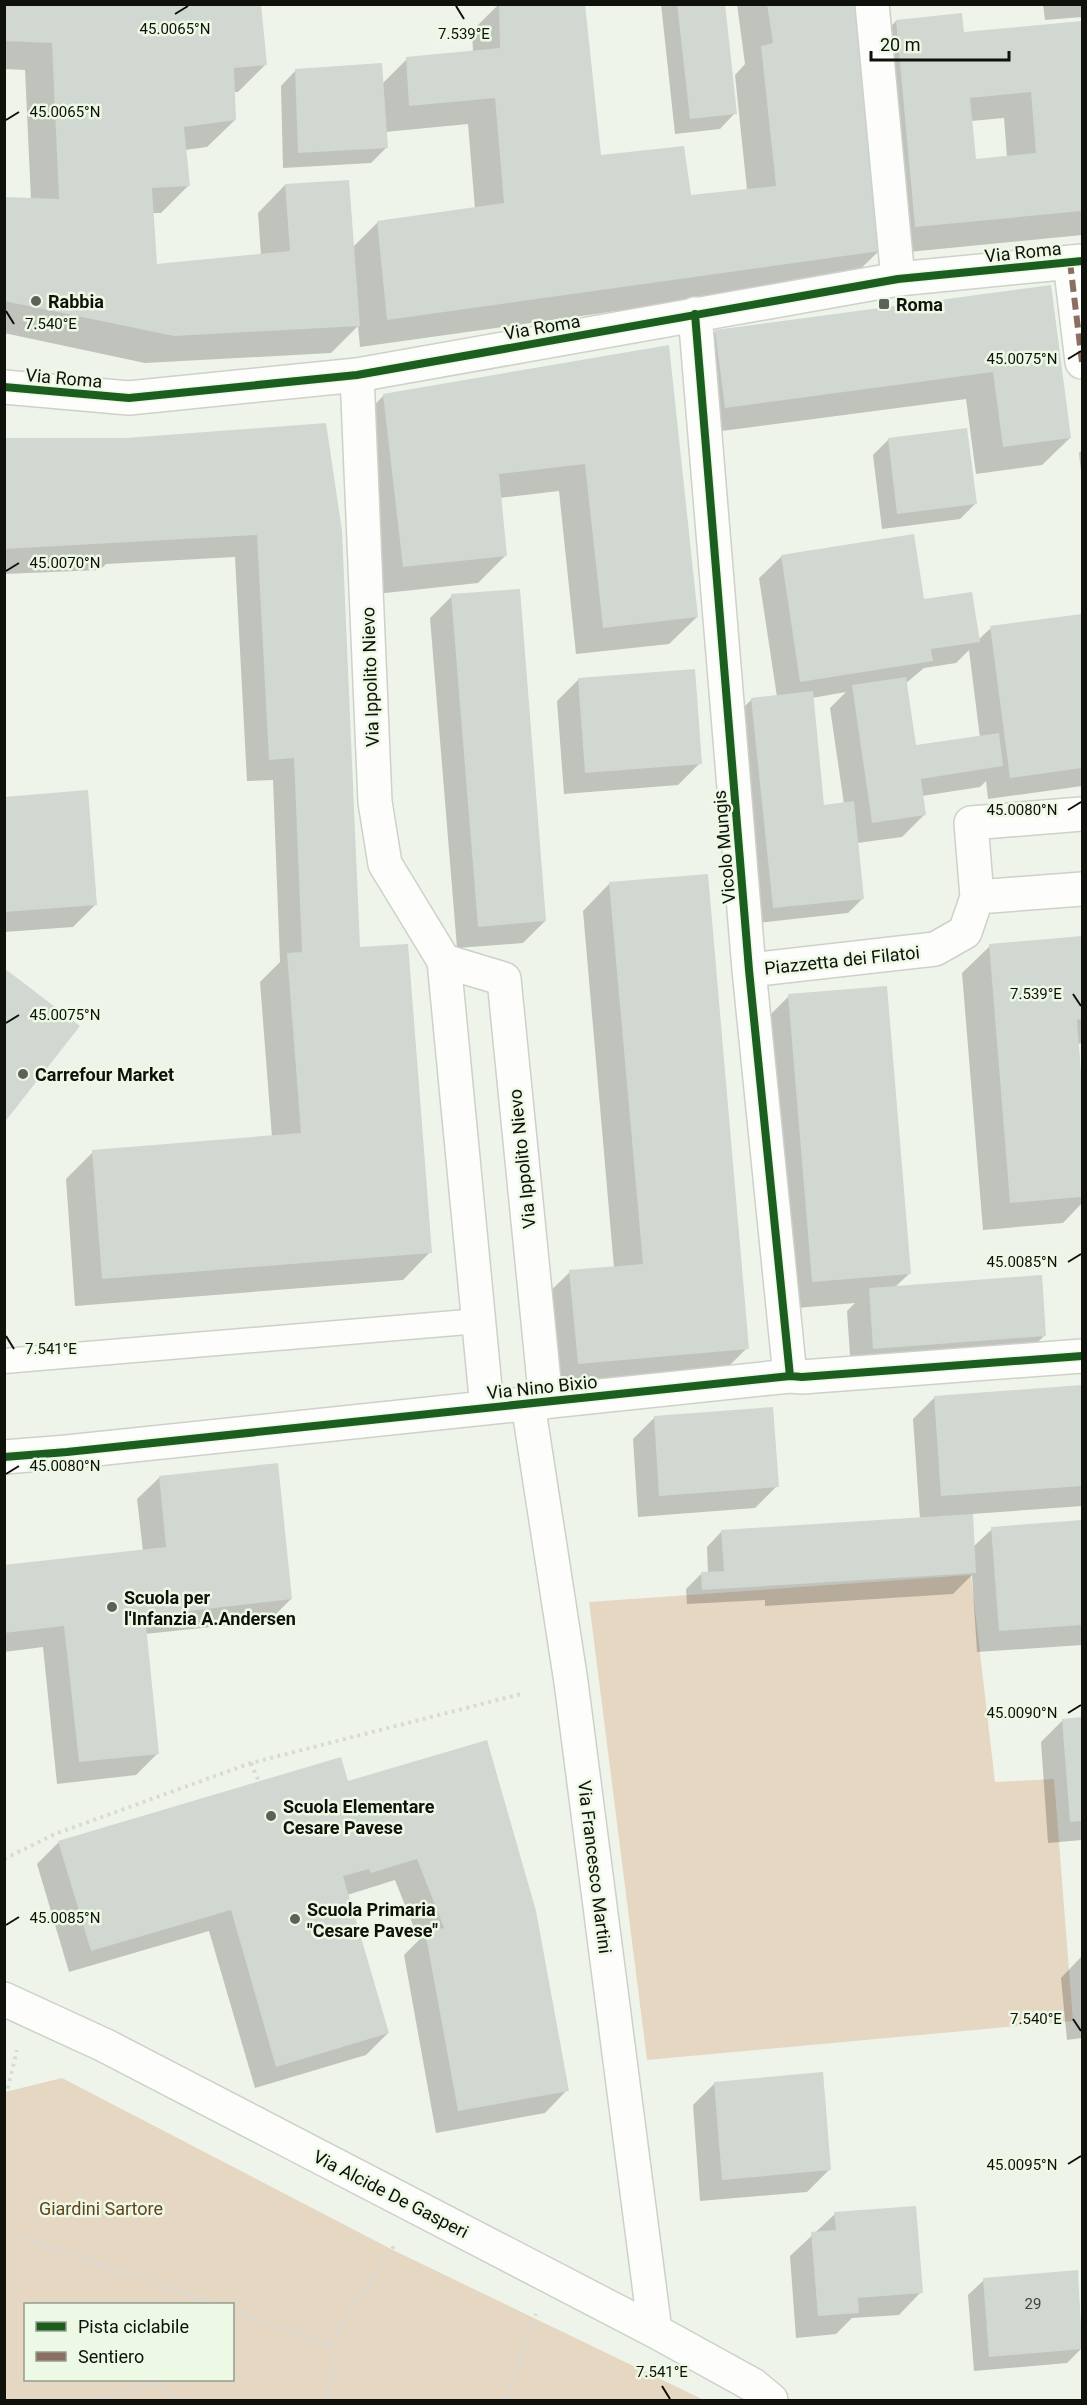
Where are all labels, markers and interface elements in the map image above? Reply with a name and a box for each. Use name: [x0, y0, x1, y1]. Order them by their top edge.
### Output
text: 45.0065°N: [140, 20, 210, 38]
scale bar: [871, 24, 1009, 62]
text: 7.539°E: [438, 25, 490, 43]
text: 20 m: [880, 34, 920, 55]
text: 45.0065°N: [30, 103, 100, 121]
street label: Via Roma: [984, 238, 1062, 266]
place label: Rabbia: [48, 291, 104, 312]
marker: Rabbia: [29, 294, 43, 308]
place label: Roma: [896, 294, 943, 315]
marker: Roma: [877, 297, 891, 311]
street label: Via Roma: [502, 310, 582, 344]
text: 7.540°E: [25, 315, 77, 333]
text: 45.0075°N: [987, 350, 1057, 368]
street label: Via Roma: [25, 364, 103, 392]
text: 45.0070°N: [30, 554, 100, 572]
street label: Via Ippolito Nievo: [357, 607, 383, 747]
street label: Vicolo Mungis: [709, 789, 739, 905]
text: 45.0080°N: [987, 801, 1057, 819]
street label: Piazzetta dei Filatoi: [763, 941, 921, 979]
text: 7.539°E: [1010, 985, 1062, 1003]
text: 45.0075°N: [30, 1006, 100, 1024]
place label: Carrefour Market: [35, 1064, 174, 1085]
marker: Carrefour Market: [16, 1067, 30, 1081]
street label: Via Ippolito Nievo: [504, 1088, 540, 1230]
text: 45.0085°N: [987, 1253, 1057, 1271]
text: 7.541°E: [25, 1340, 77, 1358]
street label: Via Nino Bixio: [486, 1371, 598, 1403]
text: 45.0080°N: [30, 1457, 100, 1475]
place label: Scuola per l'Infanzia A.Andersen: [124, 1587, 296, 1629]
marker: Scuola per l'Infanzia A.Andersen: [105, 1600, 119, 1614]
text: 45.0090°N: [987, 1704, 1057, 1722]
street label: Via Francesco Martini: [574, 1779, 616, 1955]
place label: Scuola Elementare Cesare Pavese: [283, 1796, 435, 1838]
marker: Scuola Elementare Cesare Pavese: [264, 1809, 278, 1823]
place label: Scuola Primaria "Cesare Pavese": [307, 1899, 438, 1941]
text: 45.0085°N: [30, 1909, 100, 1927]
marker: Scuola Primaria "Cesare Pavese": [288, 1912, 302, 1926]
text: 7.540°E: [1010, 2010, 1062, 2028]
street label: Via Alcide De Gasperi: [310, 2146, 472, 2242]
text: 45.0095°N: [987, 2156, 1057, 2174]
park label: Giardini Sartore: [39, 2198, 163, 2219]
house number: 29: [1025, 2295, 1041, 2313]
legend: [24, 2303, 234, 2381]
text: Pista ciclabile: [78, 2316, 189, 2337]
text: Sentiero: [78, 2346, 144, 2367]
text: 7.541°E: [636, 2363, 688, 2381]

